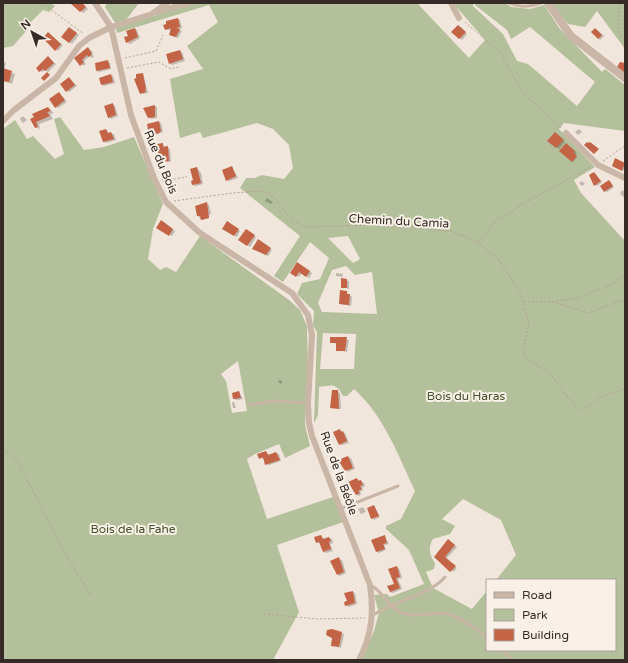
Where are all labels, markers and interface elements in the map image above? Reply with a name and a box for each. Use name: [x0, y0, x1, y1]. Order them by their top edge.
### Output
north arrow: [12, 12, 52, 52]
text: N: [18, 17, 33, 33]
street label: Rue du Bois: [141, 128, 181, 196]
street label: Chemin du Camia: [348, 211, 450, 231]
park label: Bois du Haras: [427, 389, 505, 403]
street label: Rue de la Béôle: [317, 429, 361, 517]
park label: Bois de la Fahe: [91, 522, 176, 536]
legend: [486, 579, 616, 651]
text: Road: [522, 588, 552, 602]
text: Park: [522, 608, 548, 622]
text: Building: [522, 628, 569, 642]

